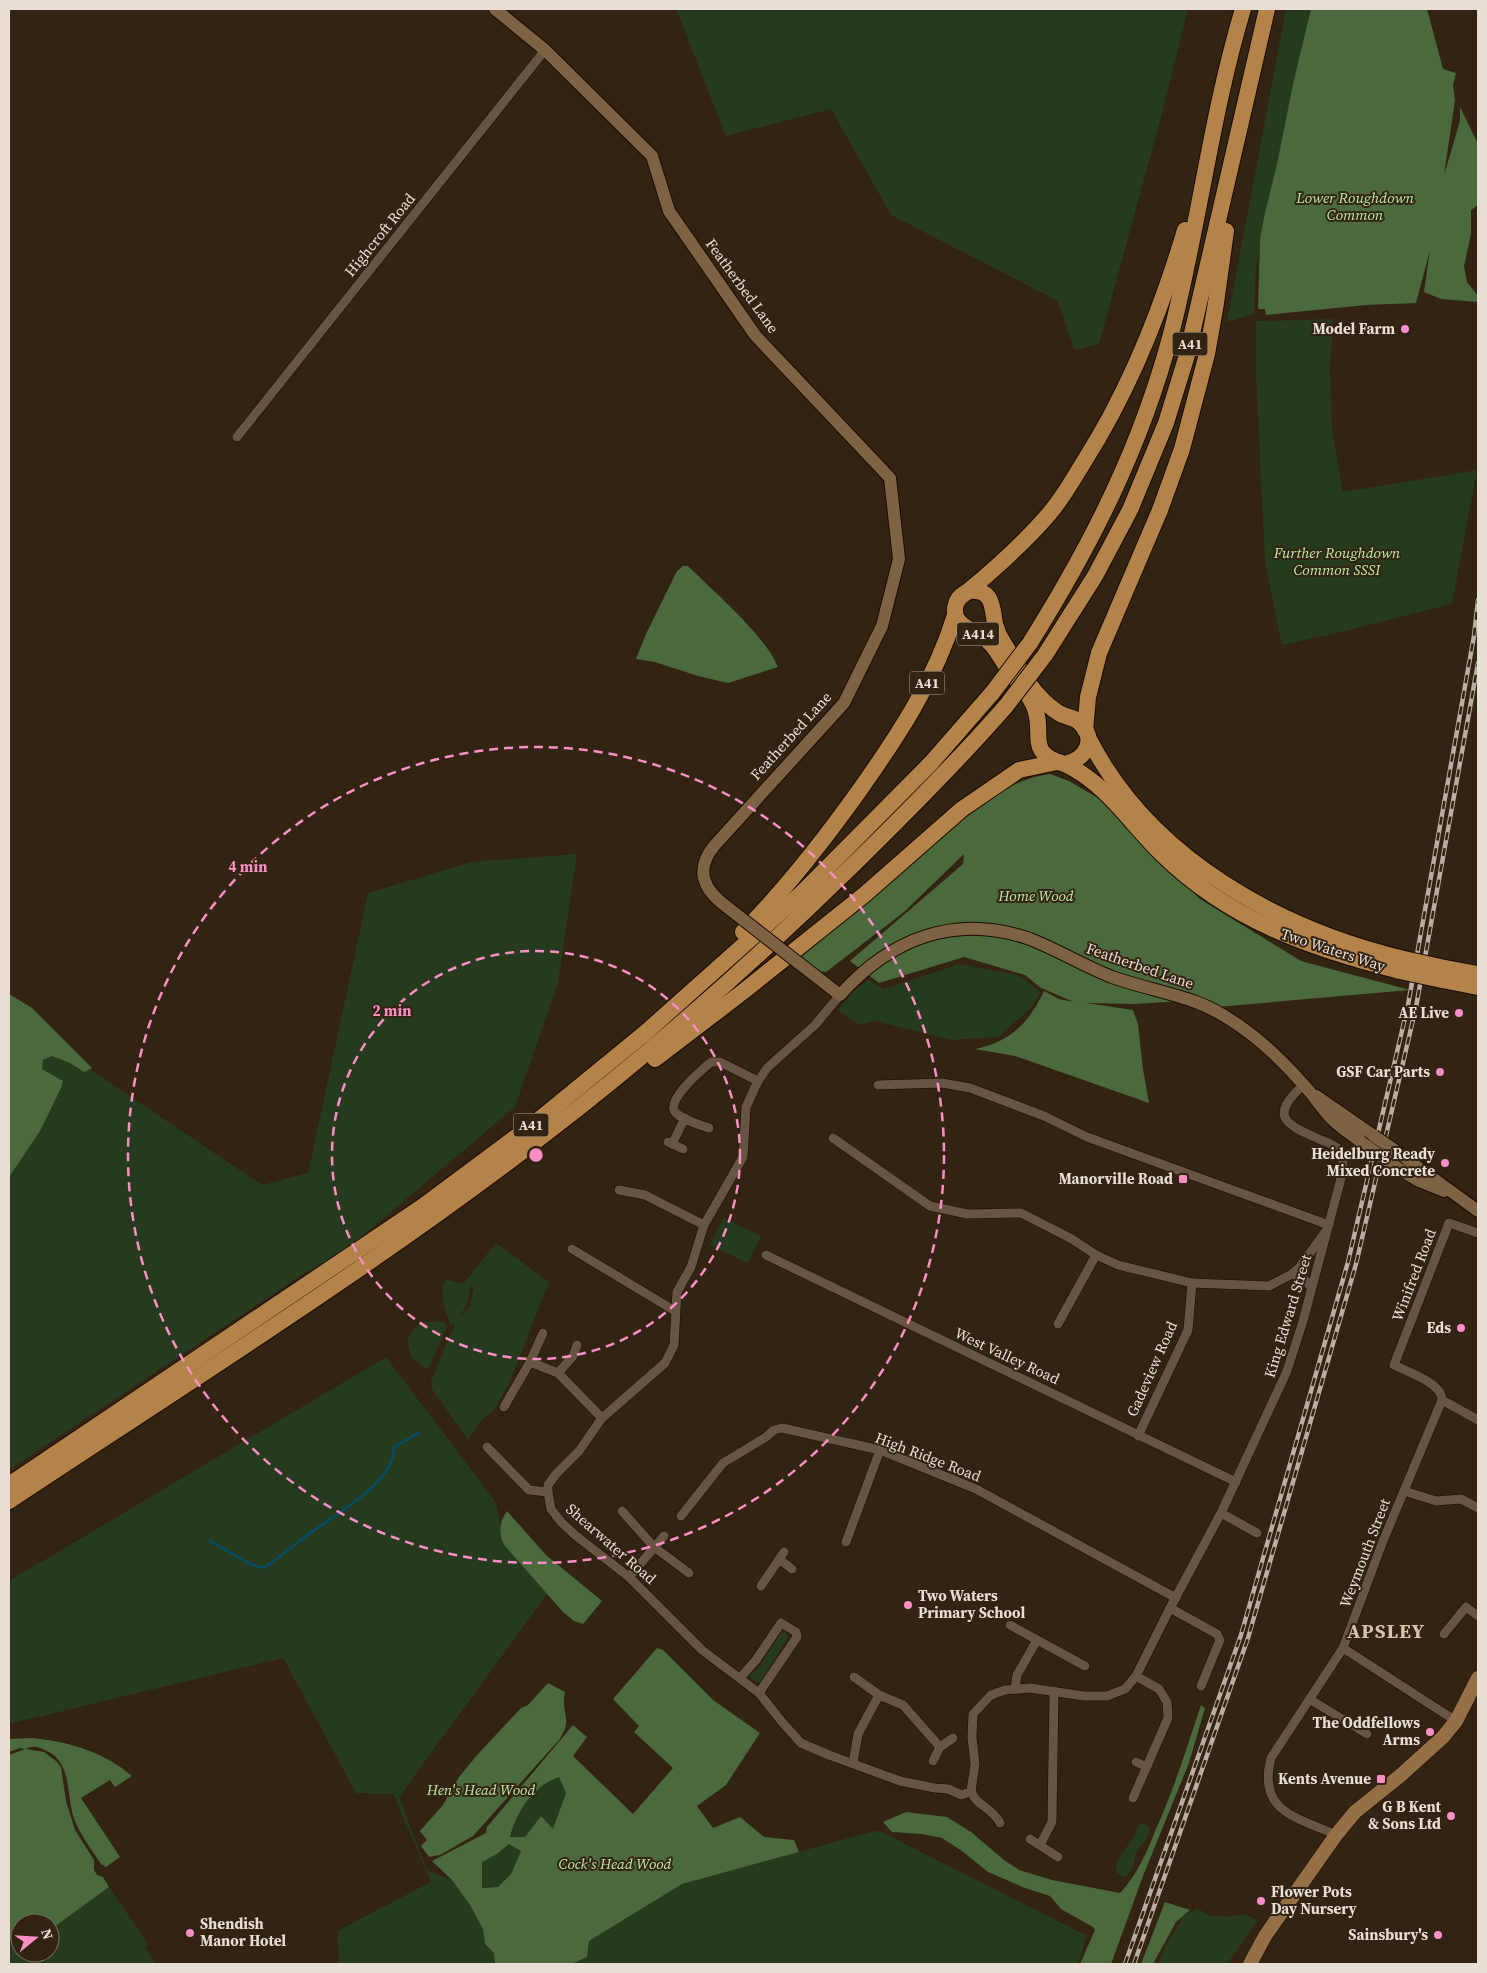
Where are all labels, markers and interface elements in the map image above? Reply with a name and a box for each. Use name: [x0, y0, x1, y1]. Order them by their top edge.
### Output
park label: Lower Roughdown Common: [1295, 187, 1414, 225]
street label: Highcroft Road: [339, 188, 420, 281]
street label: Featherbed Lane: [701, 234, 784, 338]
place label: Model Farm: [1312, 318, 1395, 339]
marker: Model Farm: [1399, 323, 1411, 335]
road number: A41: [1172, 332, 1208, 356]
park label: Further Roughdown Common SSSI: [1273, 542, 1401, 580]
road number: A414: [957, 622, 999, 646]
road number: A41: [910, 671, 944, 694]
street label: Featherbed Lane: [745, 687, 836, 784]
text: 4 min: [229, 856, 267, 877]
park label: Home Wood: [997, 885, 1074, 906]
street label: Two Waters Way: [1278, 923, 1388, 976]
street label: Featherbed Lane: [1084, 937, 1197, 994]
text: 2 min: [373, 1000, 411, 1021]
place label: AE Live: [1398, 1002, 1449, 1023]
marker: AE Live: [1453, 1007, 1465, 1019]
place label: GSF Car Parts: [1336, 1061, 1430, 1082]
marker: GSF Car Parts: [1434, 1066, 1446, 1078]
road number: A41: [514, 1114, 548, 1136]
place label: Heidelburg Ready Mixed Concrete: [1311, 1143, 1435, 1181]
centre of rings: [527, 1146, 545, 1164]
marker: Heidelburg Ready Mixed Concrete: [1439, 1157, 1451, 1169]
place label: Manorville Road: [1058, 1168, 1173, 1189]
marker: Manorville Road: [1177, 1173, 1189, 1185]
street label: Winifred Road: [1386, 1225, 1441, 1324]
street label: King Edward Street: [1259, 1251, 1316, 1380]
street label: Gadeview Road: [1121, 1317, 1182, 1420]
place label: Eds: [1426, 1317, 1451, 1338]
street label: West Valley Road: [951, 1322, 1064, 1389]
marker: Eds: [1455, 1322, 1467, 1334]
street label: High Ridge Road: [872, 1427, 985, 1487]
street label: Weymouth Street: [1334, 1495, 1395, 1610]
street label: Shearwater Road: [562, 1499, 661, 1589]
place label: Two Waters Primary School: [918, 1585, 1025, 1623]
marker: Two Waters Primary School: [902, 1599, 914, 1611]
district label: APSLEY: [1347, 1617, 1425, 1645]
place label: The Oddfellows Arms: [1313, 1712, 1420, 1750]
marker: The Oddfellows Arms: [1424, 1726, 1436, 1738]
place label: Kents Avenue: [1278, 1768, 1371, 1789]
marker: Kents Avenue: [1375, 1773, 1387, 1785]
park label: Hen's Head Wood: [426, 1779, 535, 1800]
place label: G B Kent & Sons Ltd: [1368, 1796, 1442, 1834]
marker: G B Kent & Sons Ltd: [1445, 1810, 1457, 1822]
park label: Cock's Head Wood: [559, 1853, 672, 1874]
place label: Flower Pots Day Nursery: [1271, 1881, 1357, 1919]
marker: Flower Pots Day Nursery: [1255, 1895, 1267, 1907]
north arrow: [10, 1913, 60, 1963]
place label: Shendish Manor Hotel: [200, 1913, 286, 1951]
place label: Sainsbury's: [1348, 1924, 1428, 1945]
text: N: [36, 1926, 58, 1942]
marker: Shendish Manor Hotel: [184, 1927, 196, 1939]
marker: Sainsbury's: [1432, 1929, 1444, 1941]

